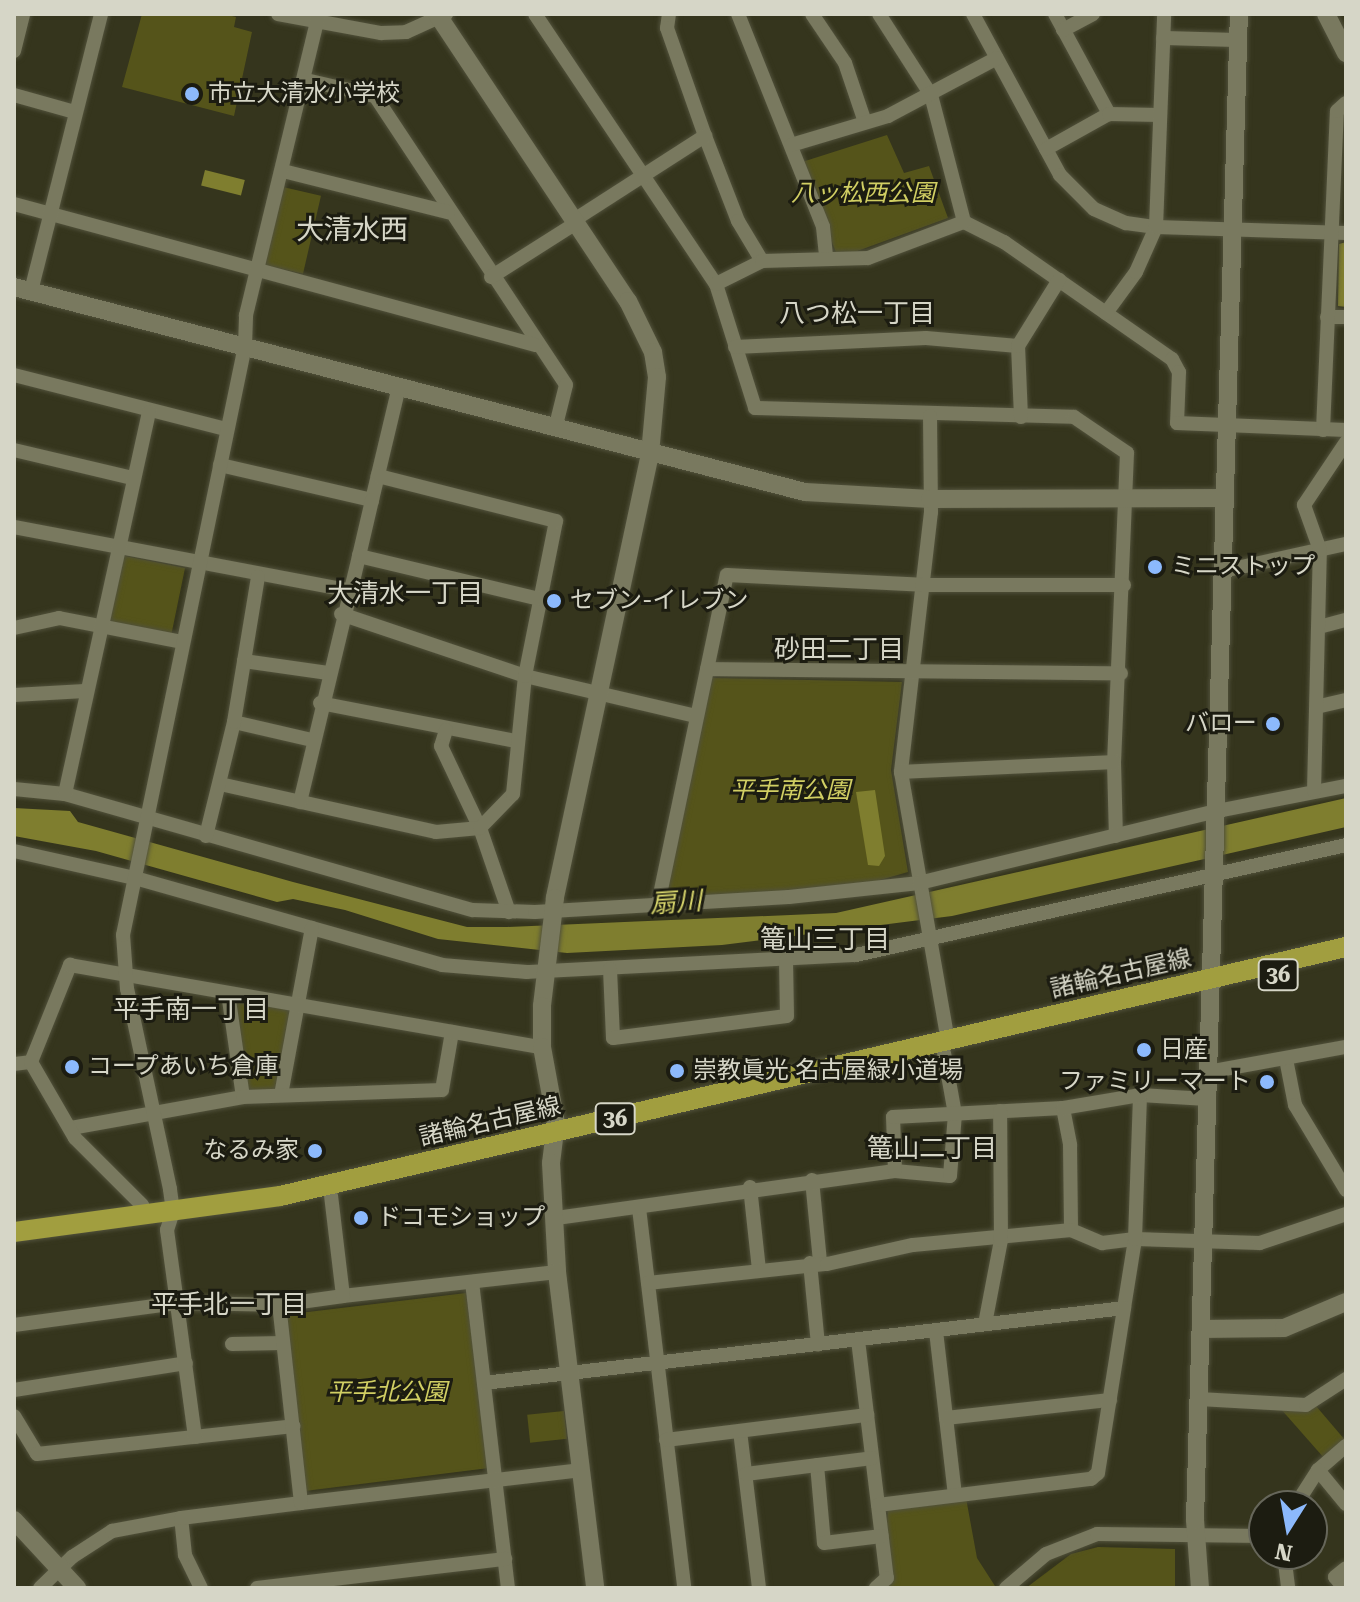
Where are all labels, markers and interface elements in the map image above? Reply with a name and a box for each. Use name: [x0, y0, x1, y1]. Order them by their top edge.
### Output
place label: 市立大清水小学校: [208, 80, 400, 108]
marker: 市立大清水小学校: [183, 85, 201, 103]
park label: 八ッ松西公園: [791, 180, 935, 208]
district label: 大清水西: [296, 213, 408, 247]
district label: 八つ松一丁目: [779, 298, 935, 330]
place label: ミニストップ: [1171, 553, 1315, 581]
marker: ミニストップ: [1146, 558, 1164, 576]
district label: 大清水一丁目: [327, 578, 483, 610]
place label: セブン-イレブン: [570, 587, 749, 615]
marker: セブン-イレブン: [545, 592, 563, 610]
district label: 砂田二丁目: [774, 634, 904, 666]
place label: バロー: [1185, 710, 1257, 738]
marker: バロー: [1264, 715, 1282, 733]
park label: 平手南公園: [730, 777, 850, 805]
water label: 扇川: [649, 886, 703, 920]
district label: 篭山三丁目: [760, 924, 890, 956]
street label: 諸輪名古屋線: [1048, 944, 1194, 1004]
road number: 36: [1256, 957, 1300, 993]
district label: 平手南一丁目: [113, 994, 269, 1026]
place label: 日産: [1160, 1036, 1208, 1064]
marker: 日産: [1135, 1041, 1153, 1059]
place label: コープあいち倉庫: [88, 1053, 280, 1081]
place label: 崇教眞光 名古屋緑小道場: [693, 1057, 963, 1085]
marker: コープあいち倉庫: [63, 1058, 81, 1076]
marker: 崇教眞光 名古屋緑小道場: [668, 1062, 686, 1080]
place label: ファミリーマート: [1059, 1068, 1251, 1096]
marker: ファミリーマート: [1258, 1073, 1276, 1091]
street label: 諸輪名古屋線: [417, 1092, 563, 1152]
road number: 36: [593, 1101, 637, 1137]
district label: 篭山二丁目: [867, 1133, 997, 1165]
place label: なるみ家: [203, 1137, 299, 1165]
marker: なるみ家: [306, 1142, 324, 1160]
place label: ドコモショップ: [377, 1204, 545, 1232]
marker: ドコモショップ: [352, 1209, 370, 1227]
district label: 平手北一丁目: [151, 1289, 307, 1321]
park label: 平手北公園: [327, 1379, 447, 1407]
north arrow: [1248, 1490, 1328, 1570]
text: N: [1273, 1538, 1294, 1566]

